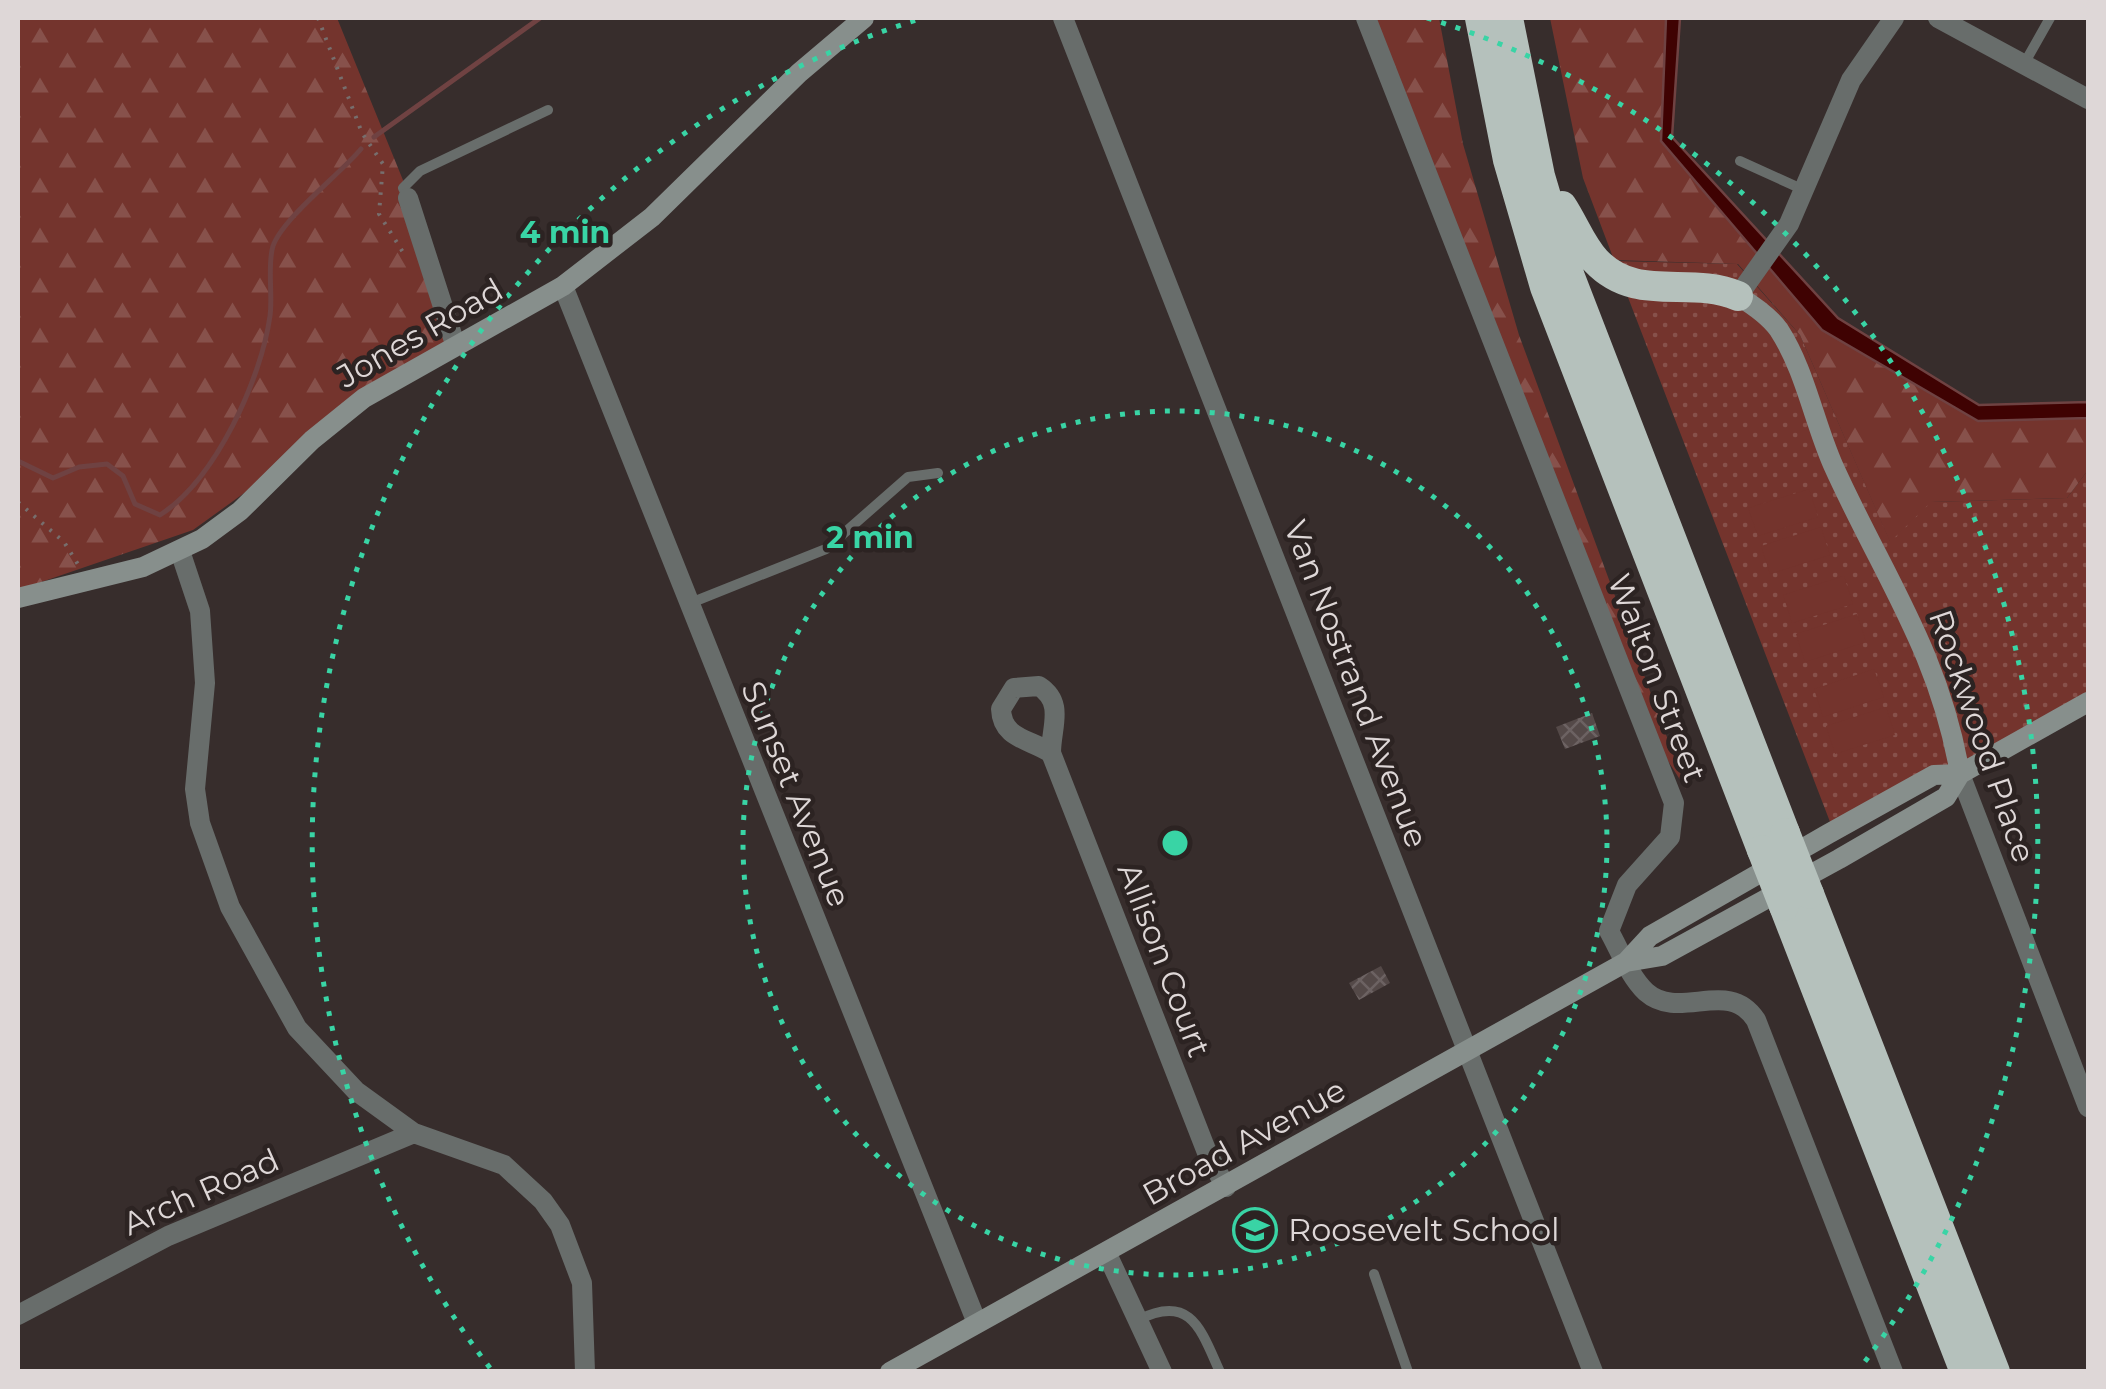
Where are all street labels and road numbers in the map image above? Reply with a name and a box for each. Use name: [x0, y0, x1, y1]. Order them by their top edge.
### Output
street label: Jones Road: [329, 269, 509, 396]
street label: Van Nostrand Avenue: [1276, 515, 1437, 853]
street label: Walton Street: [1600, 568, 1715, 788]
street label: Rockwood Place: [1921, 604, 2044, 867]
street label: Sunset Avenue: [733, 675, 859, 912]
street label: Allison Court: [1110, 857, 1219, 1062]
street label: Broad Avenue: [1135, 1070, 1352, 1213]
street label: Arch Road: [117, 1140, 285, 1243]

